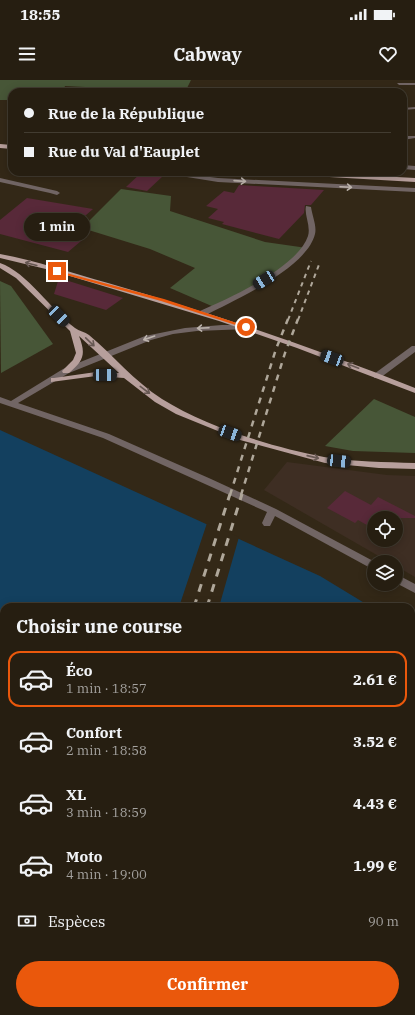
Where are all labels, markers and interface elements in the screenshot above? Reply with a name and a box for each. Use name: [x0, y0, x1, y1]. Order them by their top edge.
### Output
text: 18:55: [20, 5, 61, 24]
icon: menu: [16, 43, 38, 65]
text: Cabway: [173, 43, 242, 66]
icon: heart: [377, 43, 399, 65]
text: Rue de la République: [48, 104, 204, 123]
text: Rue du Val d'Eauplet: [48, 142, 200, 161]
one-way arrow: [233, 177, 246, 185]
one-way arrow: [339, 183, 352, 191]
callout: 1 min: [24, 213, 90, 241]
text: 1 min: [39, 218, 75, 235]
one-way arrow: [25, 260, 38, 267]
route end: [48, 262, 66, 280]
car: [251, 269, 277, 291]
car: [46, 303, 72, 329]
route start: [237, 318, 255, 336]
one-way arrow: [197, 324, 210, 331]
one-way arrow: [143, 335, 155, 343]
one-way arrow: [85, 337, 95, 346]
car: [319, 348, 345, 368]
one-way arrow: [347, 362, 359, 370]
car: [93, 369, 117, 381]
one-way arrow: [139, 386, 150, 394]
car: [217, 423, 243, 443]
one-way arrow: [307, 454, 320, 462]
car: [326, 454, 352, 468]
map controls: [367, 511, 403, 591]
button: locate: [367, 511, 403, 547]
button: layers: [367, 555, 403, 591]
text: Choisir une course: [16, 615, 182, 638]
icon: car: [18, 661, 54, 697]
text: Éco: [66, 661, 92, 680]
text: 2.61 €: [353, 670, 397, 689]
text: 1 min · 18:57: [66, 680, 147, 697]
icon: car: [18, 723, 54, 759]
text: Confort: [66, 723, 122, 742]
text: 3.52 €: [353, 732, 397, 751]
text: 2 min · 18:58: [66, 742, 147, 759]
icon: car: [18, 785, 54, 821]
text: XL: [66, 785, 86, 804]
text: 4.43 €: [353, 794, 397, 813]
text: 3 min · 18:59: [66, 804, 147, 821]
icon: car: [18, 847, 54, 883]
text: Moto: [66, 847, 103, 866]
text: 1.99 €: [353, 856, 397, 875]
text: 4 min · 19:00: [66, 866, 147, 883]
icon: cash: [16, 910, 38, 932]
text: Espèces: [48, 912, 105, 931]
text: 90 m: [368, 913, 399, 930]
button: Confirmer: [16, 961, 399, 1007]

